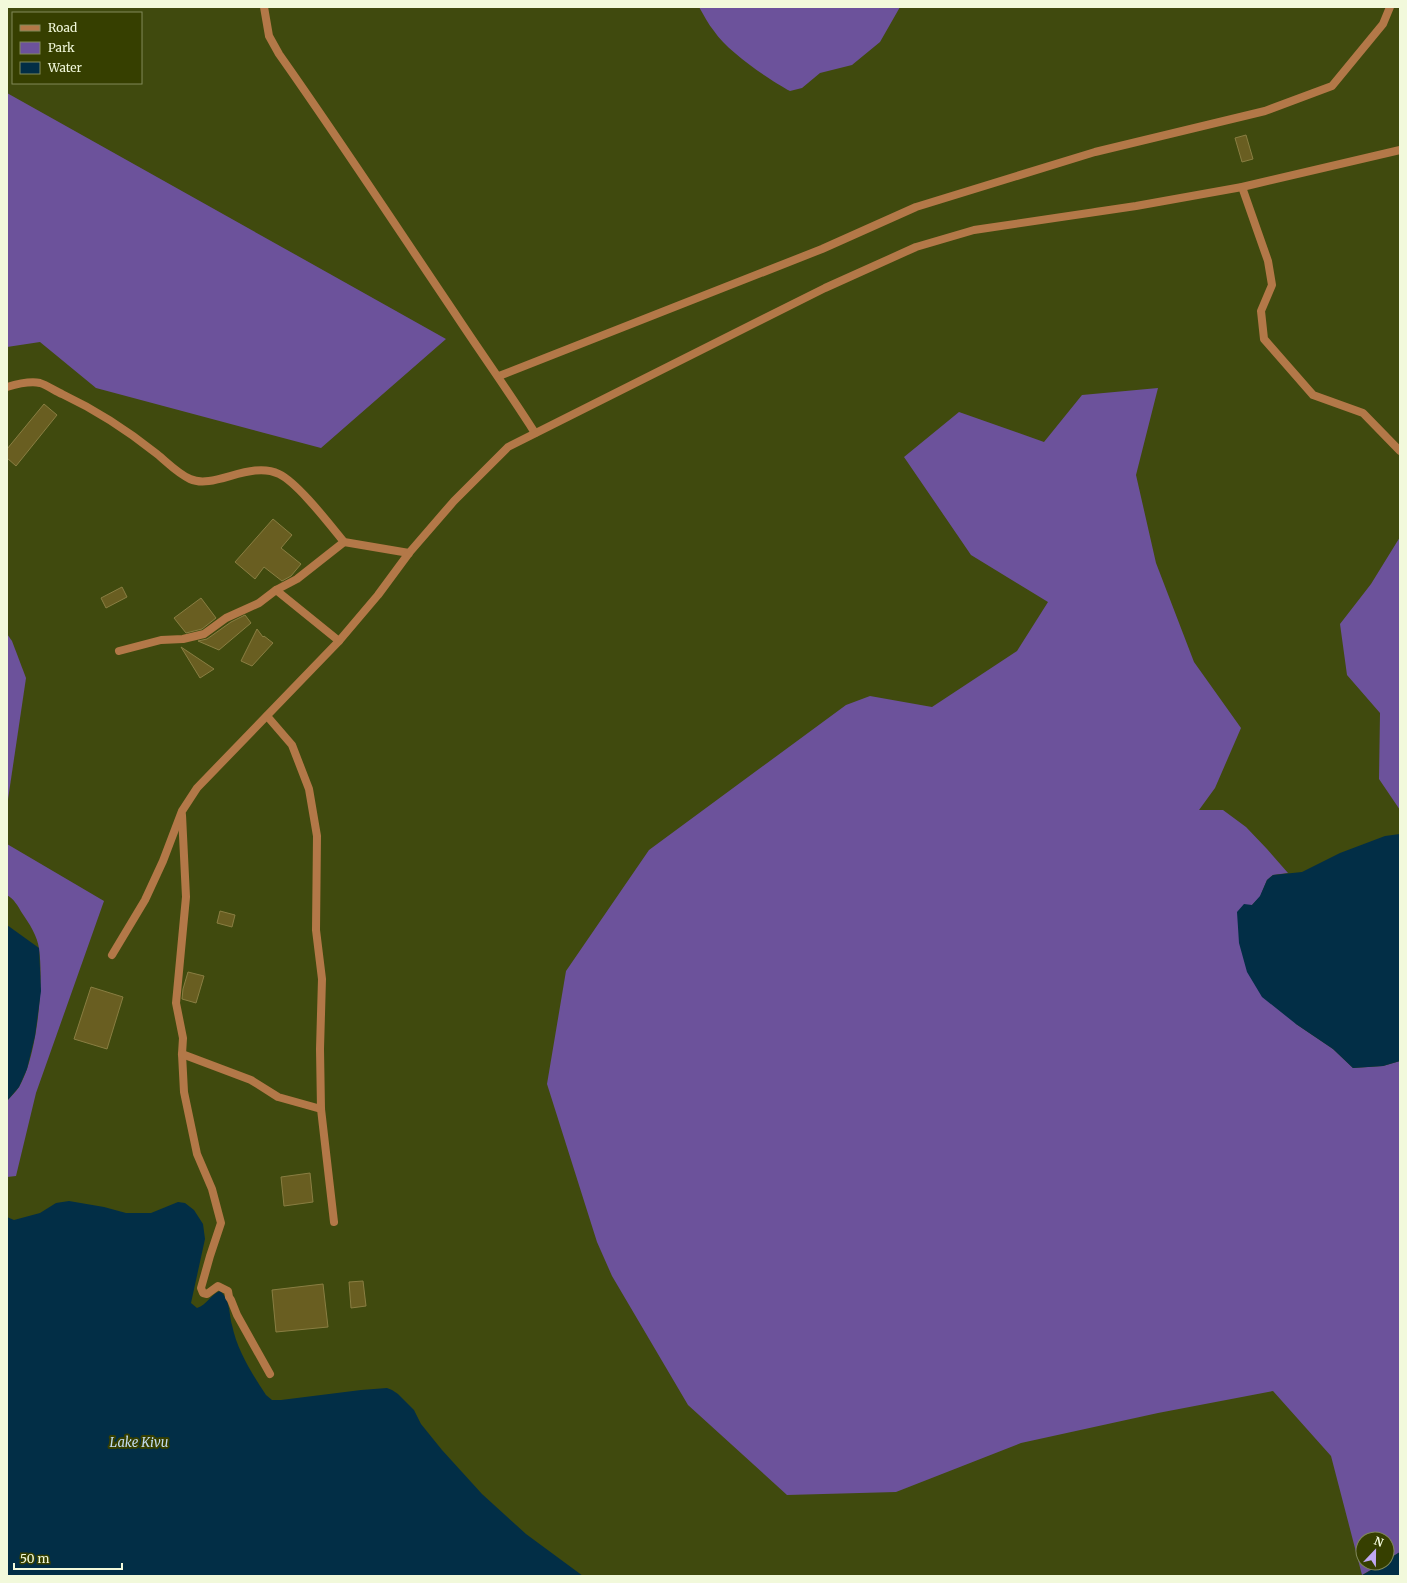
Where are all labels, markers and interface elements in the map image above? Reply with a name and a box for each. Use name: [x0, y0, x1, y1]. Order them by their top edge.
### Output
legend: [12, 12, 142, 84]
text: Road: [48, 20, 77, 35]
text: Park: [48, 40, 75, 55]
text: Water: [47, 60, 83, 75]
water label: Lake Kivu: [110, 1434, 169, 1451]
north arrow: [1355, 1531, 1395, 1571]
text: N: [1372, 1534, 1386, 1550]
scale bar: [14, 1545, 122, 1571]
text: 50 m: [20, 1551, 49, 1566]

